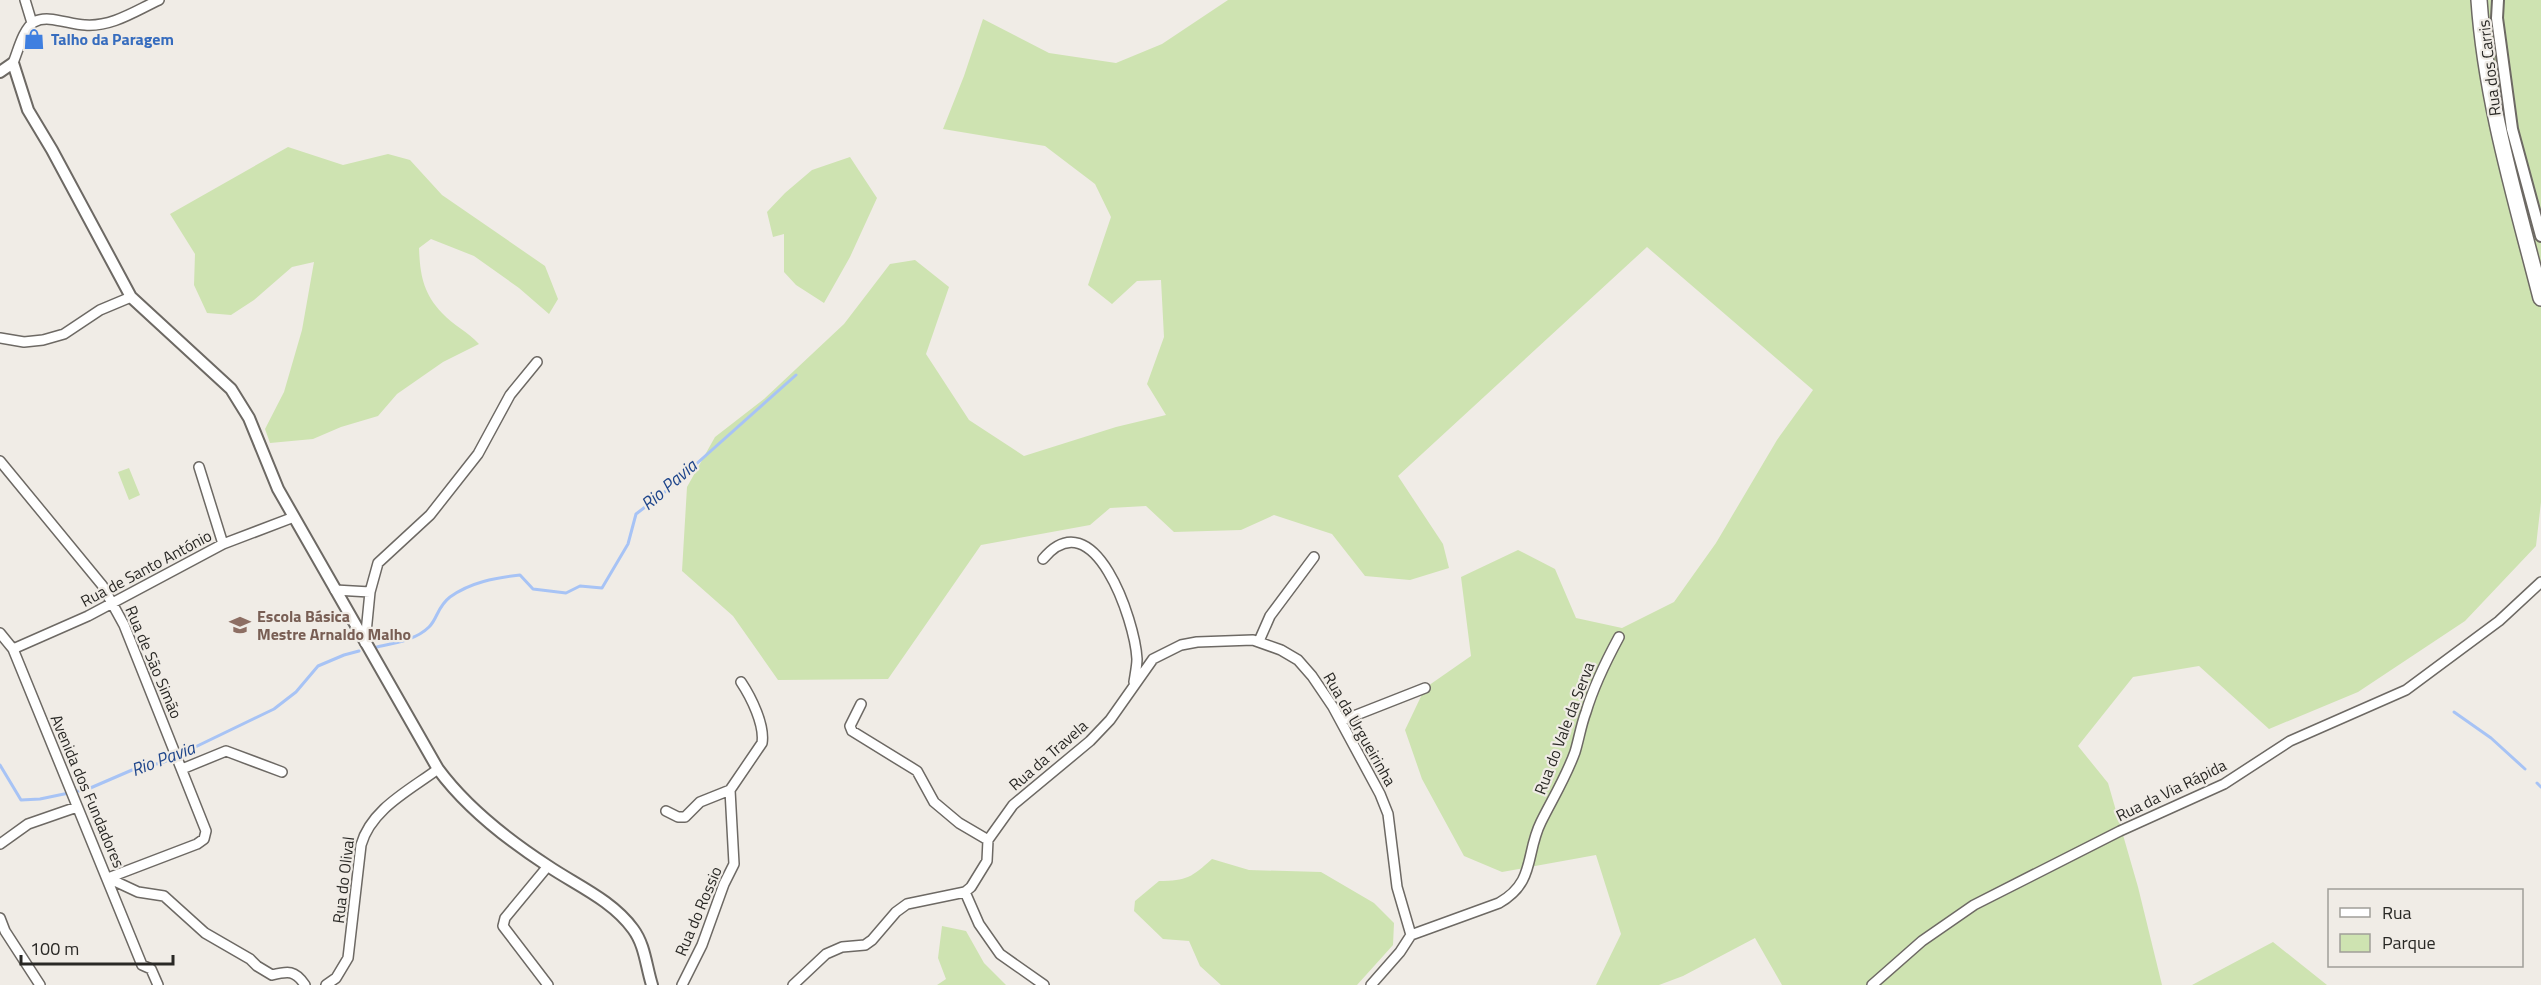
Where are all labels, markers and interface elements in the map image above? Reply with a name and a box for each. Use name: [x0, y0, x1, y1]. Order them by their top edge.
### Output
street label: Rua dos Carris: [2471, 19, 2507, 117]
shop icon: Talho da Paragem: [22, 27, 46, 51]
place label: Talho da Paragem: [51, 27, 174, 51]
water label: Rio Pavia: [635, 452, 703, 517]
street label: Rua de Santo António: [76, 523, 216, 613]
street label: Rua de São Simão: [119, 602, 189, 722]
place label: Escola Básica Mestre Arnaldo Malho: [257, 604, 411, 646]
school or university icon: Escola Básica Mestre Arnaldo Malho: [228, 613, 252, 637]
street label: Rua do Vale da Serva: [1528, 658, 1600, 798]
street label: Rua da Urgueirinha: [1318, 668, 1402, 790]
street label: Avenida dos Fundadores: [45, 711, 131, 871]
street label: Rua da Travela: [1003, 714, 1093, 796]
water label: Rio Pavia: [127, 734, 200, 783]
street label: Rua da Via Rápida: [2112, 753, 2230, 827]
street label: Rua do Olival: [326, 835, 360, 925]
street label: Rua do Rossio: [668, 862, 728, 960]
legend: [2328, 889, 2523, 967]
text: Rua: [2382, 899, 2412, 926]
scale bar: [21, 928, 172, 966]
text: Parque: [2382, 929, 2436, 956]
text: 100 m: [30, 935, 79, 962]

